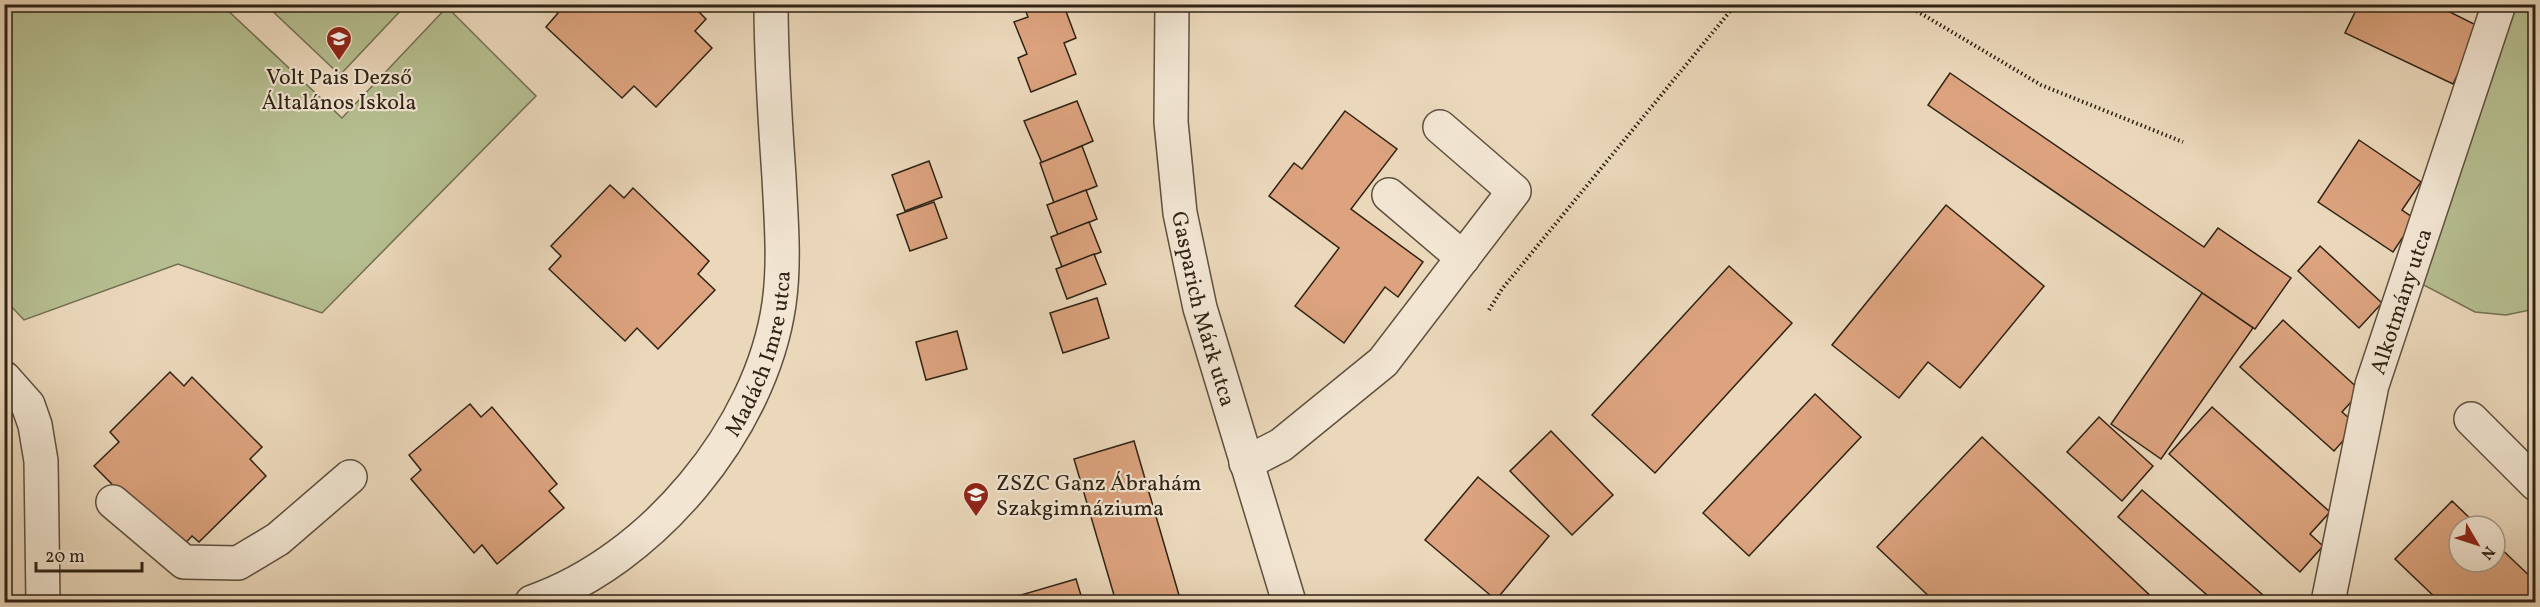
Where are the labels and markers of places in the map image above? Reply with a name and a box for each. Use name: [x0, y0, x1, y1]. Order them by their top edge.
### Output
school or university icon: Volt Pais Dezső Általános Iskola: [324, 24, 354, 62]
place label: Volt Pais Dezső Általános Iskola: [262, 63, 416, 119]
place label: ZSZC Ganz Ábrahám Szakgimnáziuma: [996, 469, 1202, 525]
school or university icon: ZSZC Ganz Ábrahám Szakgimnáziuma: [961, 480, 991, 518]

